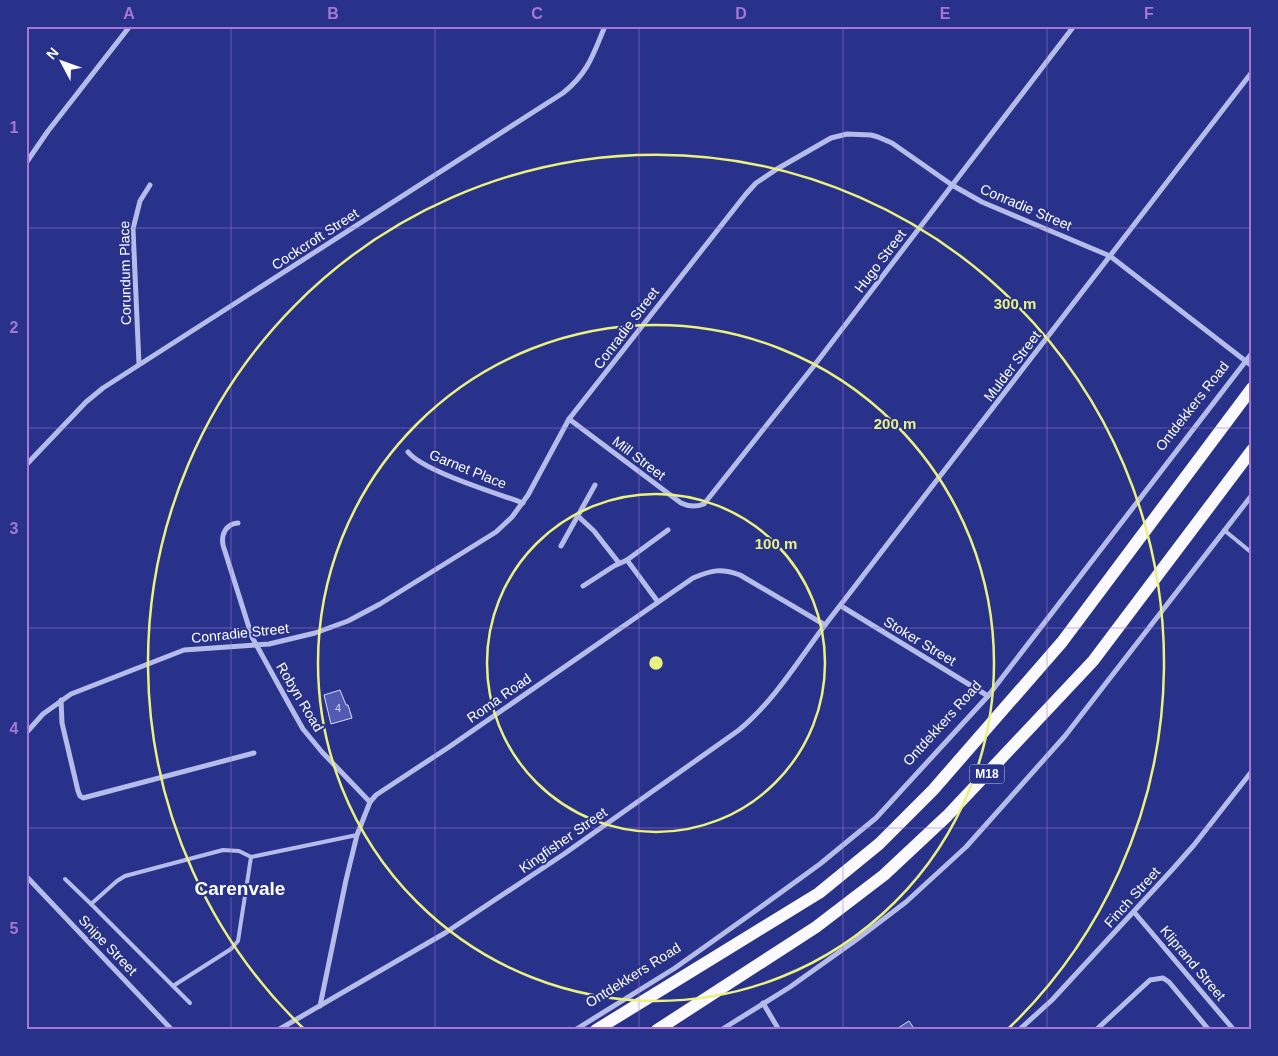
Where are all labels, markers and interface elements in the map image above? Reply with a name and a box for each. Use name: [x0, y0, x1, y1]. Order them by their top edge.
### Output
text: A: [123, 5, 135, 22]
text: B: [327, 5, 339, 22]
text: C: [531, 5, 543, 22]
text: D: [735, 5, 747, 22]
text: E: [940, 5, 951, 22]
text: F: [1144, 5, 1154, 22]
north arrow: [38, 38, 88, 88]
text: N: [43, 44, 62, 63]
text: 1: [10, 119, 19, 136]
street label: Conradie Street: [978, 180, 1074, 234]
street label: Cockcroft Street: [269, 205, 362, 273]
street label: Corundum Place: [116, 221, 134, 325]
street label: Hugo Street: [851, 226, 909, 296]
street label: Conradie Street: [590, 284, 662, 372]
text: 300 m: [994, 295, 1036, 312]
text: 2: [10, 319, 19, 336]
street label: Mulder Street: [980, 328, 1044, 404]
street label: Ontdekkers Road: [1152, 358, 1232, 454]
text: 200 m: [874, 415, 916, 432]
street label: Mill Street: [609, 433, 669, 483]
street label: Garnet Place: [427, 446, 509, 492]
text: 3: [10, 520, 19, 537]
text: 100 m: [755, 535, 797, 552]
street label: Stoker Street: [881, 613, 959, 669]
street label: Conradie Street: [190, 620, 290, 646]
centre of rings: [647, 654, 665, 672]
street label: Robyn Road: [273, 660, 327, 734]
street label: Roma Road: [464, 670, 534, 726]
street label: Ontdekkers Road: [900, 677, 984, 769]
house number: 4: [335, 702, 341, 714]
text: 4: [10, 720, 19, 737]
road number: M18: [970, 764, 1004, 784]
street label: Kingfisher Street: [516, 804, 610, 876]
street label: Finch Street: [1101, 864, 1163, 930]
district label: Carenvale: [195, 878, 285, 899]
street label: Snipe Street: [75, 912, 141, 978]
text: 5: [10, 920, 19, 937]
street label: Kliprand Street: [1157, 922, 1229, 1004]
street label: Ontdekkers Road: [583, 939, 683, 1011]

